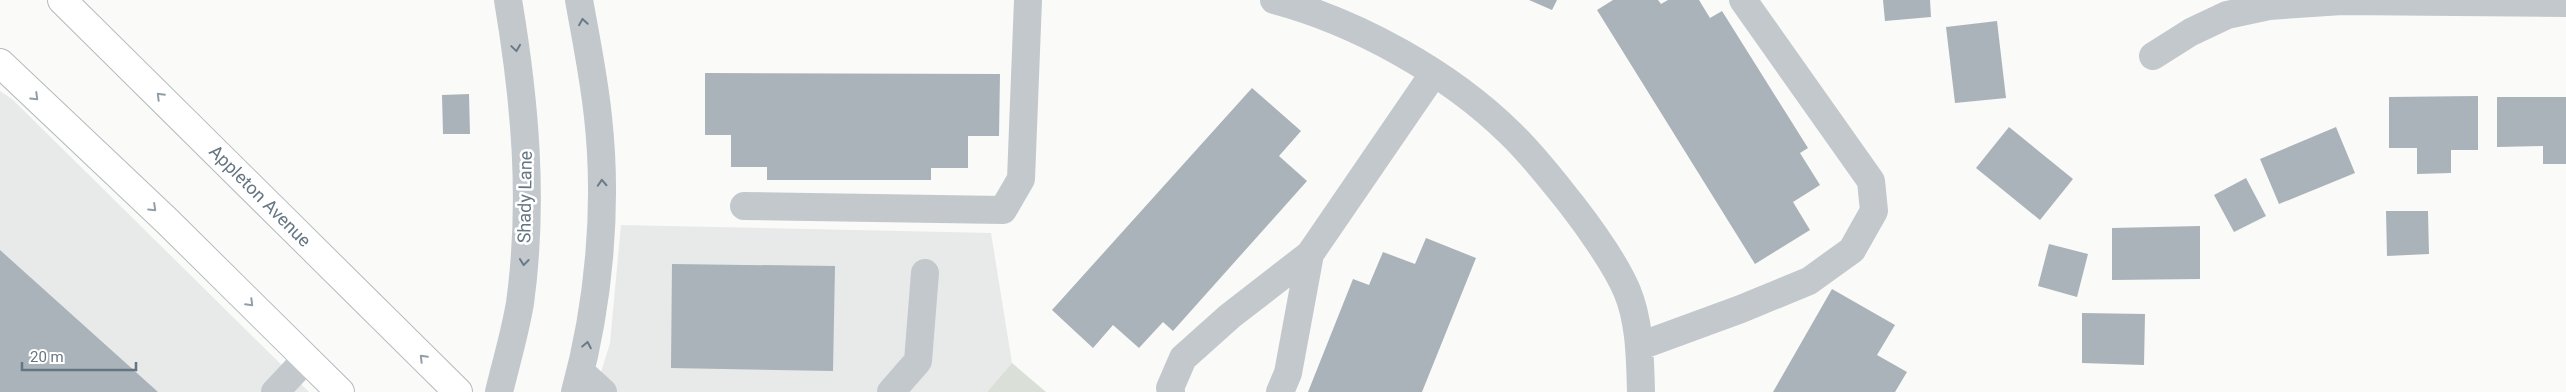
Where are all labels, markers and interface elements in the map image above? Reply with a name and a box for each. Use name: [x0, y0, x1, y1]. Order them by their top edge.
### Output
one-way arrow: [578, 18, 589, 26]
one-way arrow: [510, 44, 520, 52]
one-way arrow: [29, 91, 38, 100]
one-way arrow: [157, 93, 166, 102]
street label: Appleton Avenue: [205, 140, 316, 251]
street label: Shady Lane: [513, 151, 536, 243]
one-way arrow: [596, 179, 607, 187]
one-way arrow: [148, 202, 157, 211]
one-way arrow: [519, 259, 530, 267]
one-way arrow: [245, 298, 254, 307]
scale bar: [22, 340, 136, 372]
one-way arrow: [581, 340, 591, 349]
text: 20 m: [30, 348, 64, 366]
one-way arrow: [420, 354, 429, 363]

